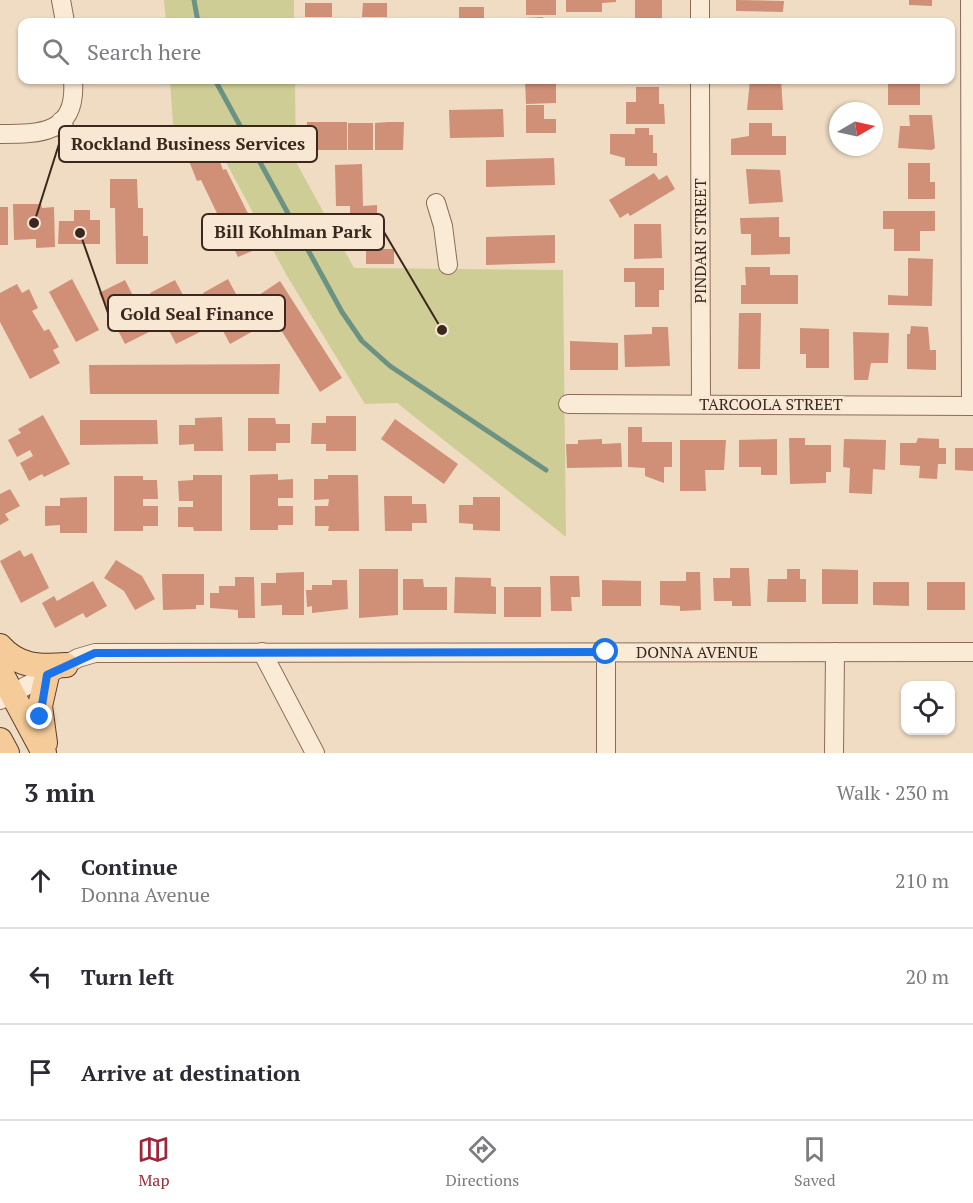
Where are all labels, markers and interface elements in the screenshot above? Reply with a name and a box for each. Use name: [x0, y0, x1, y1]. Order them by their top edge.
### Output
search box: [18, 18, 955, 84]
icon: search: [39, 35, 72, 68]
text: Search here: [87, 37, 201, 66]
north arrow: [829, 102, 883, 156]
callout: Rockland Business Services: [59, 126, 317, 162]
text: Rockland Business Services: [71, 131, 305, 155]
street label: PINDARI STREET: [689, 178, 711, 304]
callout: Bill Kohlman Park: [202, 214, 384, 250]
text: Bill Kohlman Park: [214, 219, 372, 243]
callout: Gold Seal Finance: [108, 295, 285, 331]
text: Gold Seal Finance: [120, 301, 274, 325]
street label: TARCOOLA STREET: [699, 393, 843, 415]
route start: [592, 638, 618, 664]
street label: DONNA AVENUE: [636, 641, 758, 663]
map controls: [901, 681, 955, 735]
button: locate: [901, 681, 955, 735]
route end: [26, 703, 52, 729]
text: 3 min: [24, 775, 95, 809]
text: Walk · 230 m: [837, 779, 949, 806]
text: Continue: [81, 852, 178, 881]
icon: ahead: [24, 864, 57, 897]
text: 210 m: [895, 867, 949, 894]
text: Donna Avenue: [81, 881, 210, 908]
icon: left: [24, 960, 57, 993]
text: Turn left: [81, 962, 174, 991]
text: 20 m: [906, 963, 949, 990]
icon: arrive: [24, 1056, 57, 1089]
text: Arrive at destination: [81, 1058, 300, 1087]
tab: Map: [137, 1133, 170, 1191]
tab: Directions: [445, 1133, 519, 1191]
tab: Saved: [794, 1133, 836, 1191]

